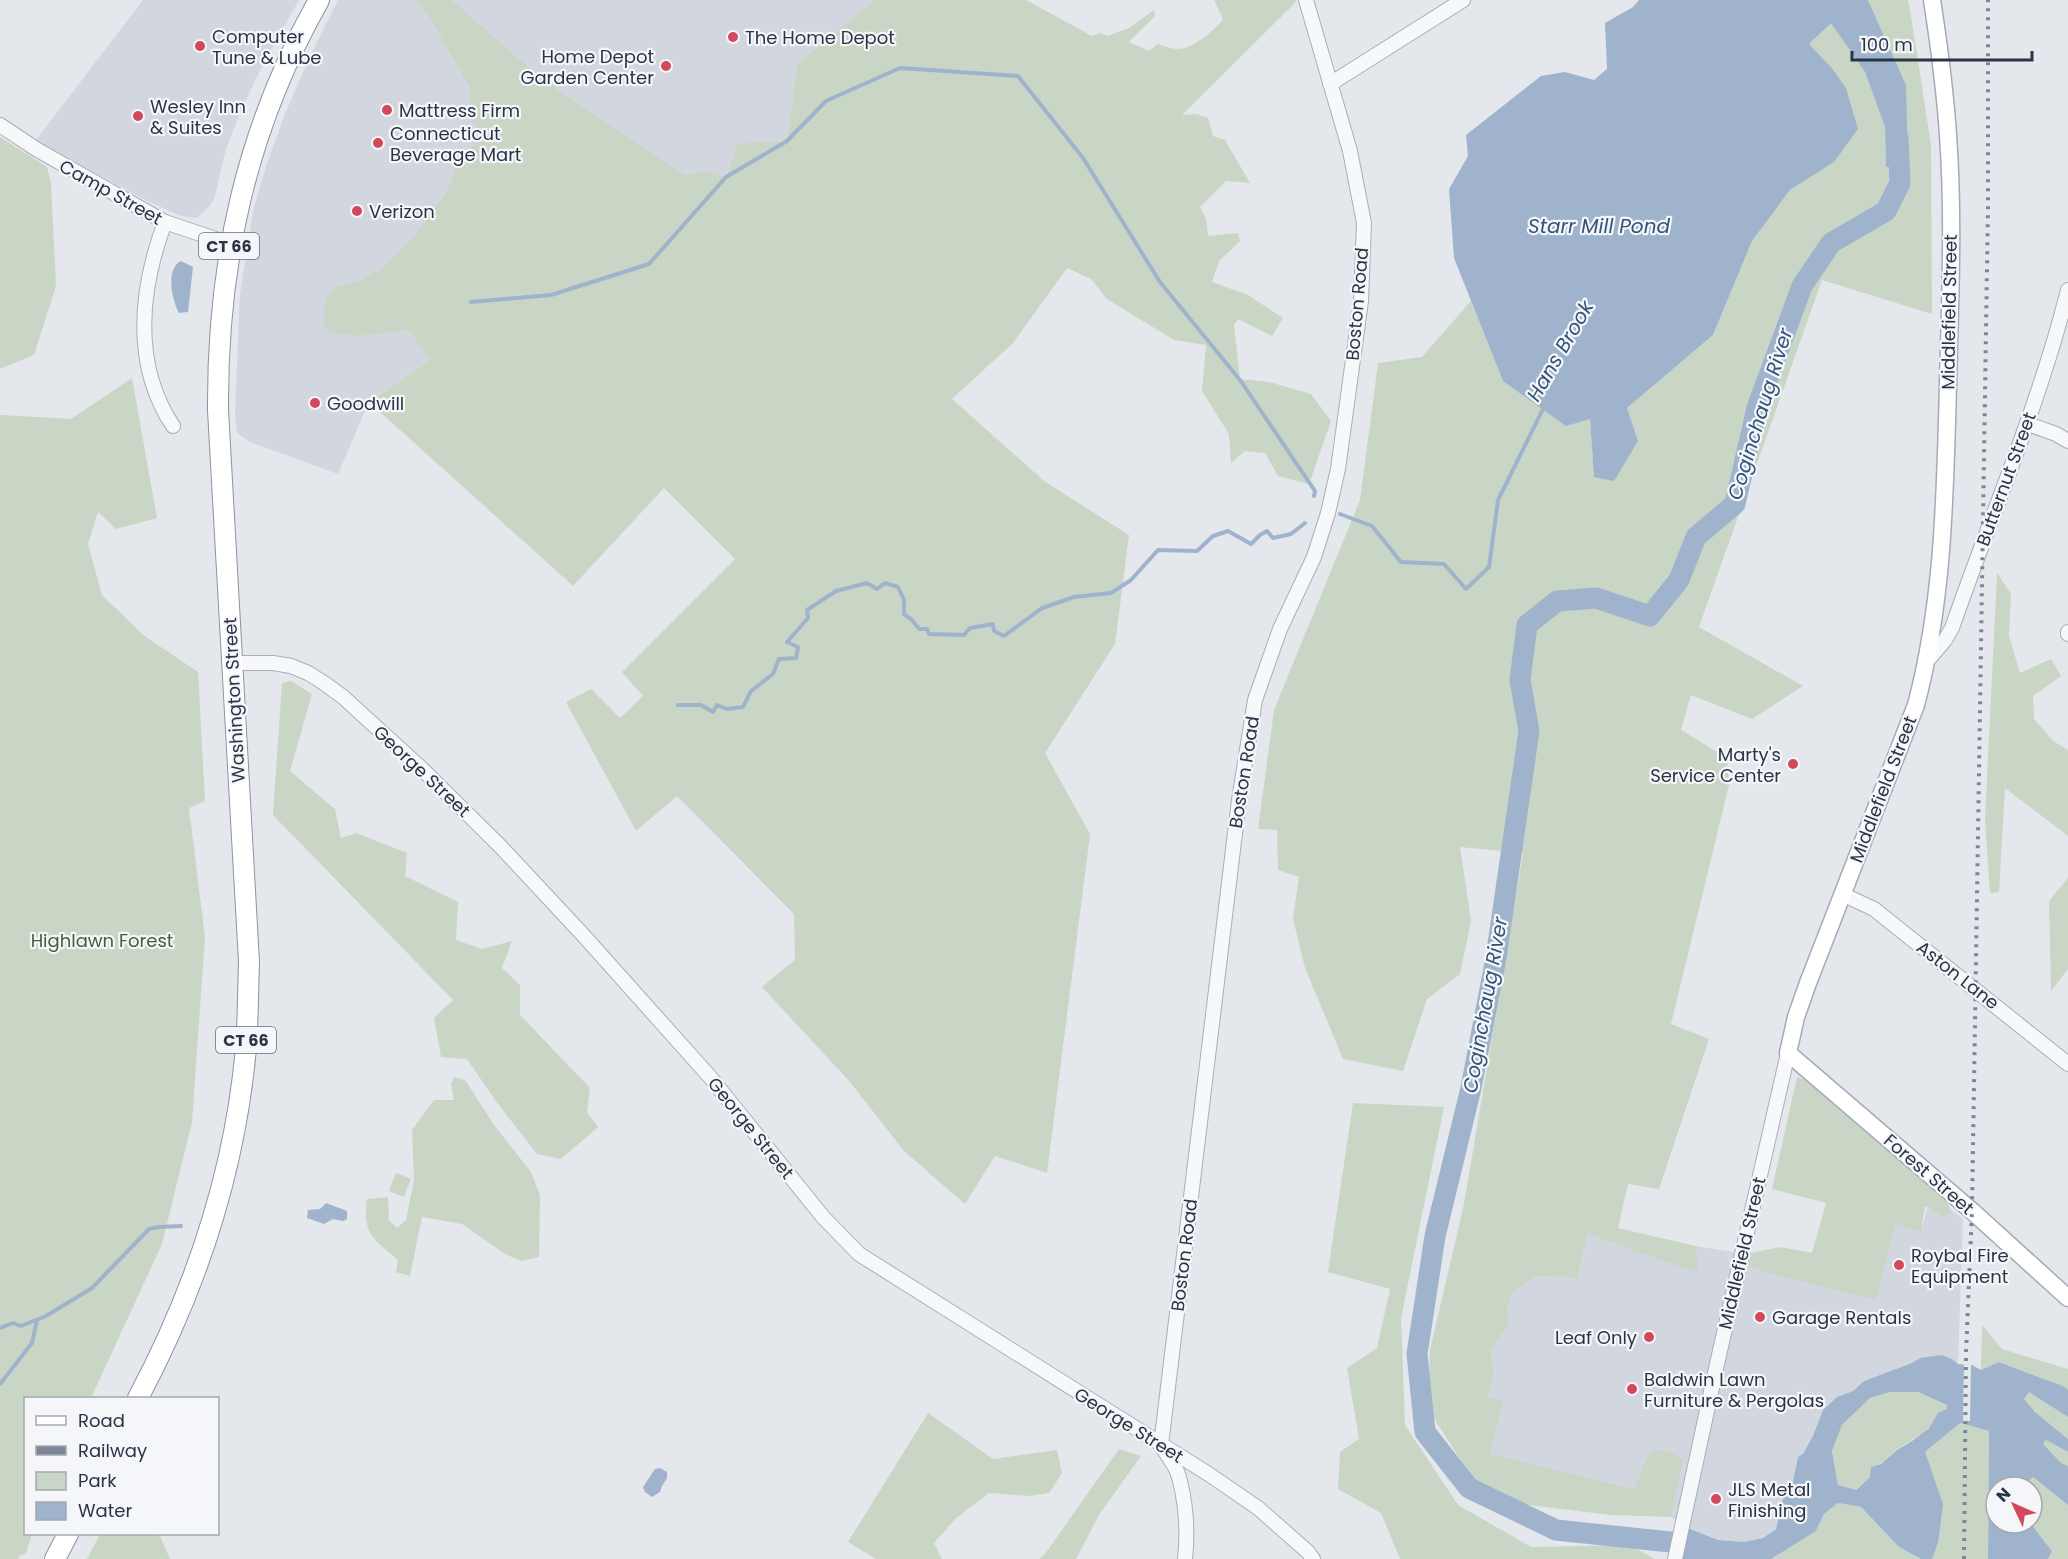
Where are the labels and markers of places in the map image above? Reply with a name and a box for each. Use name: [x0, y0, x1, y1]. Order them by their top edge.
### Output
place label: Computer Tune & Lube: [212, 24, 321, 70]
place label: The Home Depot: [745, 25, 895, 50]
marker: The Home Depot: [726, 30, 740, 44]
marker: Computer Tune & Lube: [193, 39, 207, 53]
place label: Home Depot Garden Center: [520, 44, 654, 90]
marker: Home Depot Garden Center: [659, 59, 673, 73]
place label: Wesley Inn & Suites: [150, 94, 246, 140]
place label: Mattress Firm: [399, 98, 520, 123]
marker: Mattress Firm: [380, 103, 394, 117]
marker: Wesley Inn & Suites: [131, 109, 145, 123]
place label: Connecticut Beverage Mart: [390, 121, 521, 167]
marker: Connecticut Beverage Mart: [371, 136, 385, 150]
place label: Verizon: [369, 199, 435, 224]
marker: Verizon: [350, 204, 364, 218]
place label: Goodwill: [327, 391, 404, 416]
marker: Goodwill: [308, 396, 322, 410]
place label: Marty's Service Center: [1650, 742, 1781, 788]
marker: Marty's Service Center: [1786, 757, 1800, 771]
place label: Roybal Fire Equipment: [1911, 1243, 2009, 1289]
marker: Roybal Fire Equipment: [1892, 1258, 1906, 1272]
place label: Garage Rentals: [1772, 1305, 1911, 1330]
marker: Garage Rentals: [1753, 1310, 1767, 1324]
place label: Leaf Only: [1555, 1325, 1637, 1350]
marker: Leaf Only: [1642, 1330, 1656, 1344]
place label: Baldwin Lawn Furniture & Pergolas: [1644, 1367, 1824, 1413]
marker: Baldwin Lawn Furniture & Pergolas: [1625, 1382, 1639, 1396]
place label: JLS Metal Finishing: [1728, 1477, 1811, 1523]
marker: JLS Metal Finishing: [1709, 1492, 1723, 1506]

